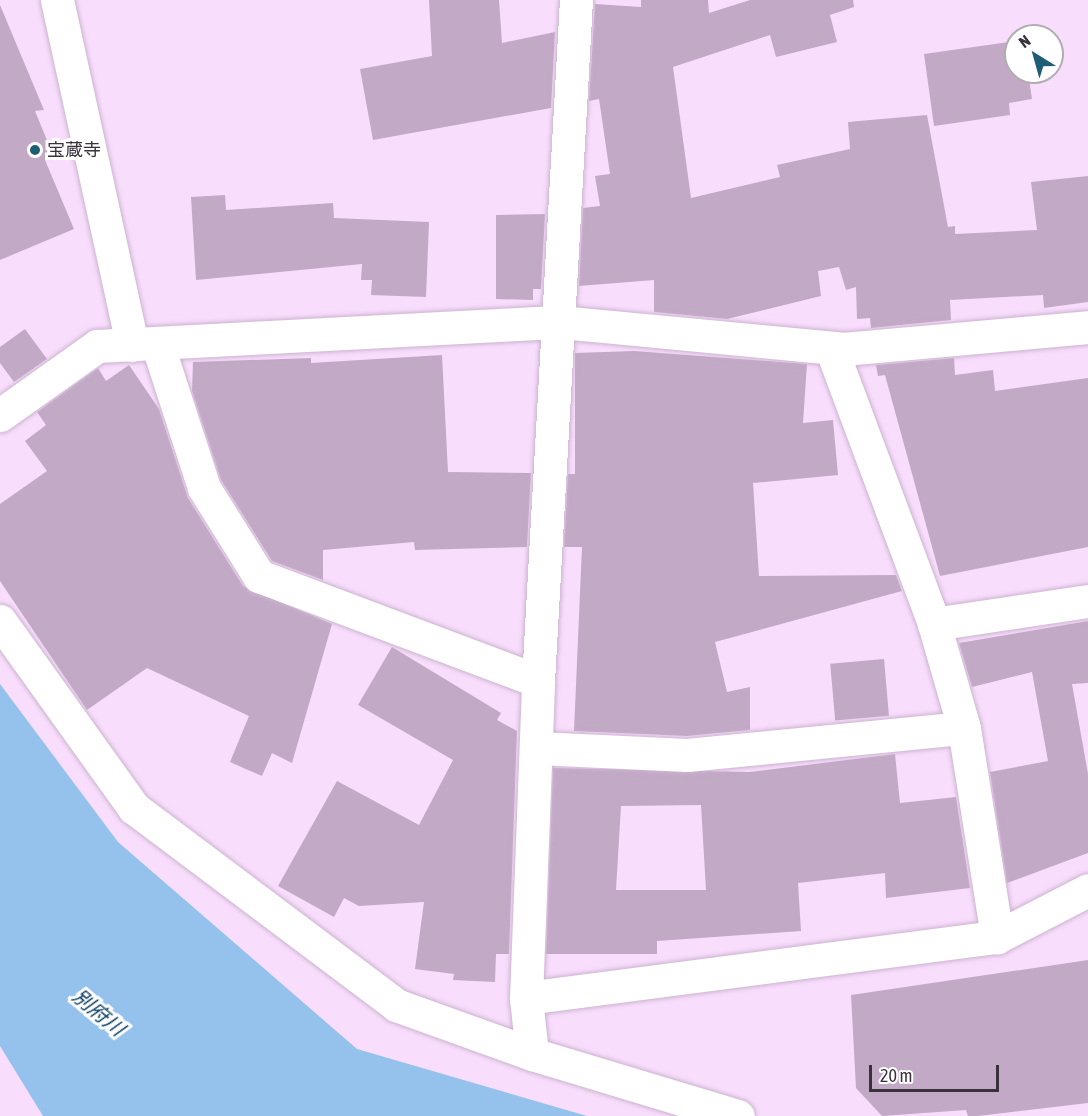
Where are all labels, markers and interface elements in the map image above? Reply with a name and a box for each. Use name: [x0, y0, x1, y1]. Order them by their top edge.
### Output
north arrow: [1004, 24, 1064, 84]
text: N: [1015, 31, 1034, 51]
place label: 宝蔵寺: [47, 139, 101, 161]
marker: 宝蔵寺: [28, 143, 42, 157]
water label: 別府川: [68, 984, 130, 1040]
scale bar: [872, 1053, 1002, 1091]
text: 20 m: [880, 1065, 912, 1086]

